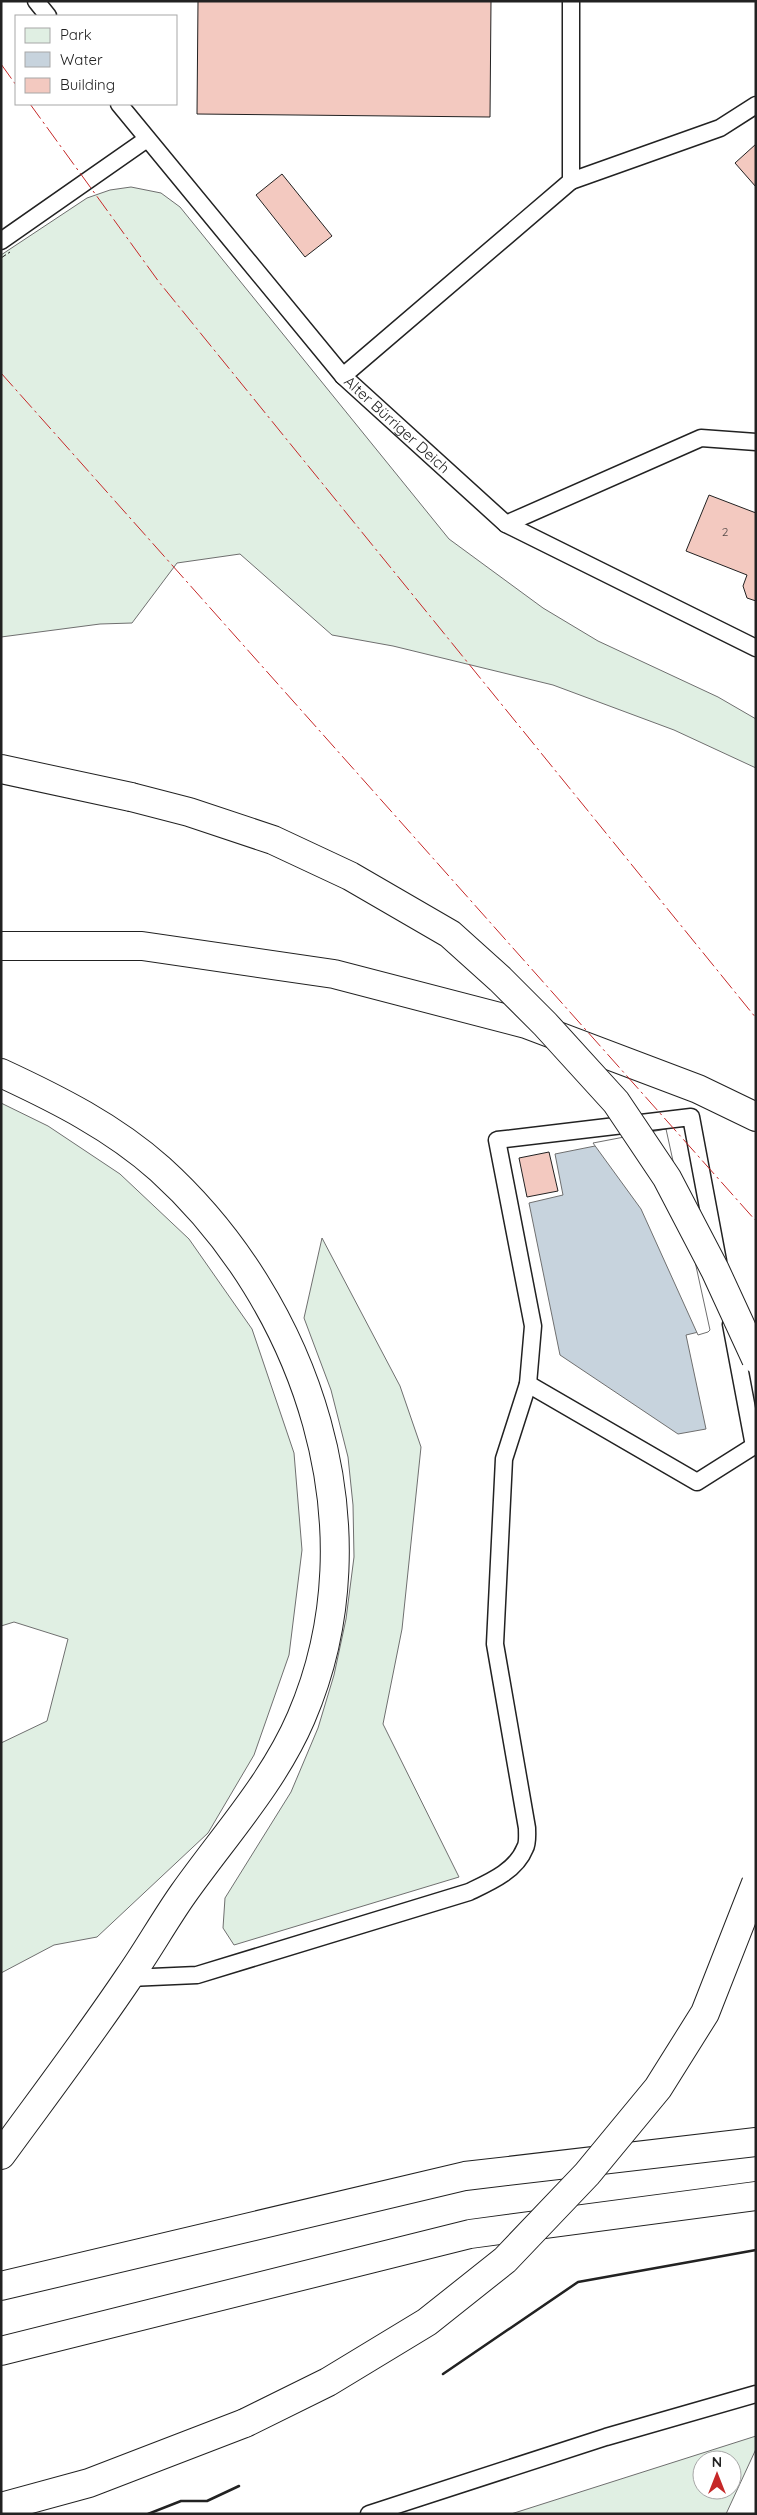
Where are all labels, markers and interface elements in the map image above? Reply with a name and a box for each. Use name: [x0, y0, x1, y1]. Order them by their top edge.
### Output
legend: [15, 15, 178, 105]
text: Park: [60, 25, 92, 44]
text: Water: [60, 50, 103, 69]
text: Building: [60, 75, 115, 94]
street label: Alter Bürriger Deich: [340, 372, 454, 477]
house number: 2: [722, 524, 729, 539]
north arrow: [692, 2450, 742, 2500]
text: N: [712, 2453, 722, 2471]

